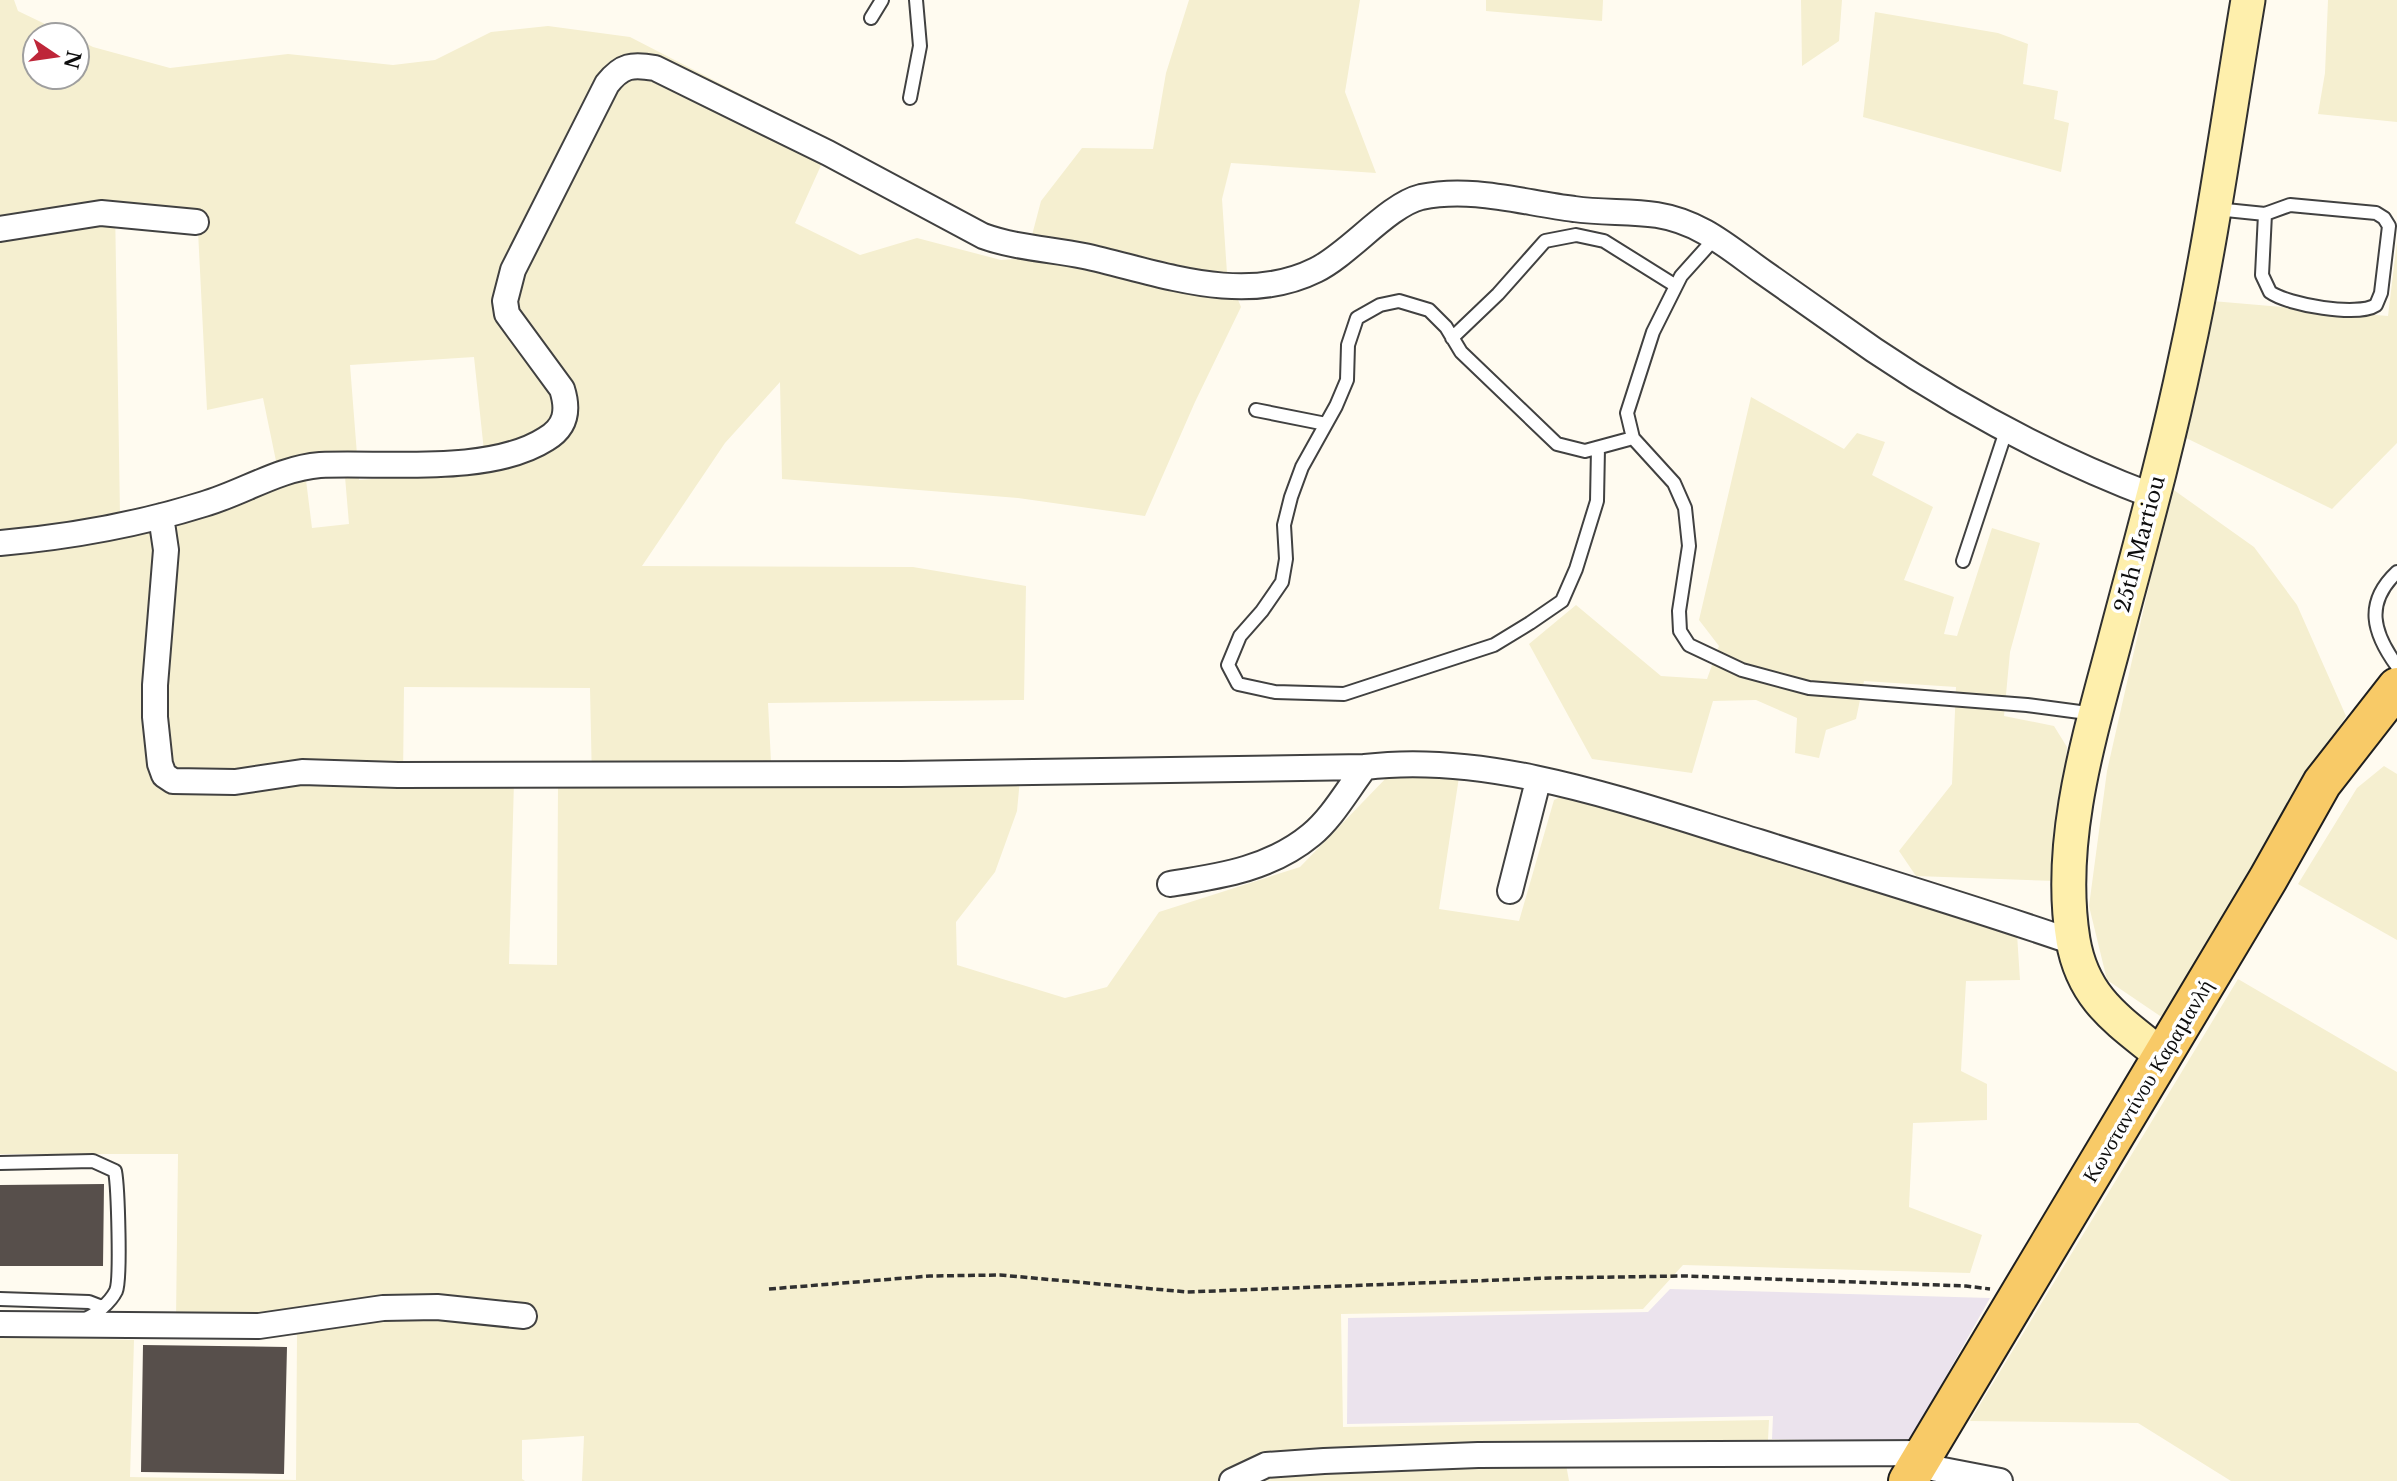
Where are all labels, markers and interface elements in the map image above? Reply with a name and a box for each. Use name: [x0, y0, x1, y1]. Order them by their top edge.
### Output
north arrow: [21, 21, 91, 91]
text: N: [59, 48, 85, 71]
street label: 25th Martiou: [2109, 473, 2171, 615]
street label: Κωνσταντίνου Καραμανλή: [2077, 975, 2219, 1187]

